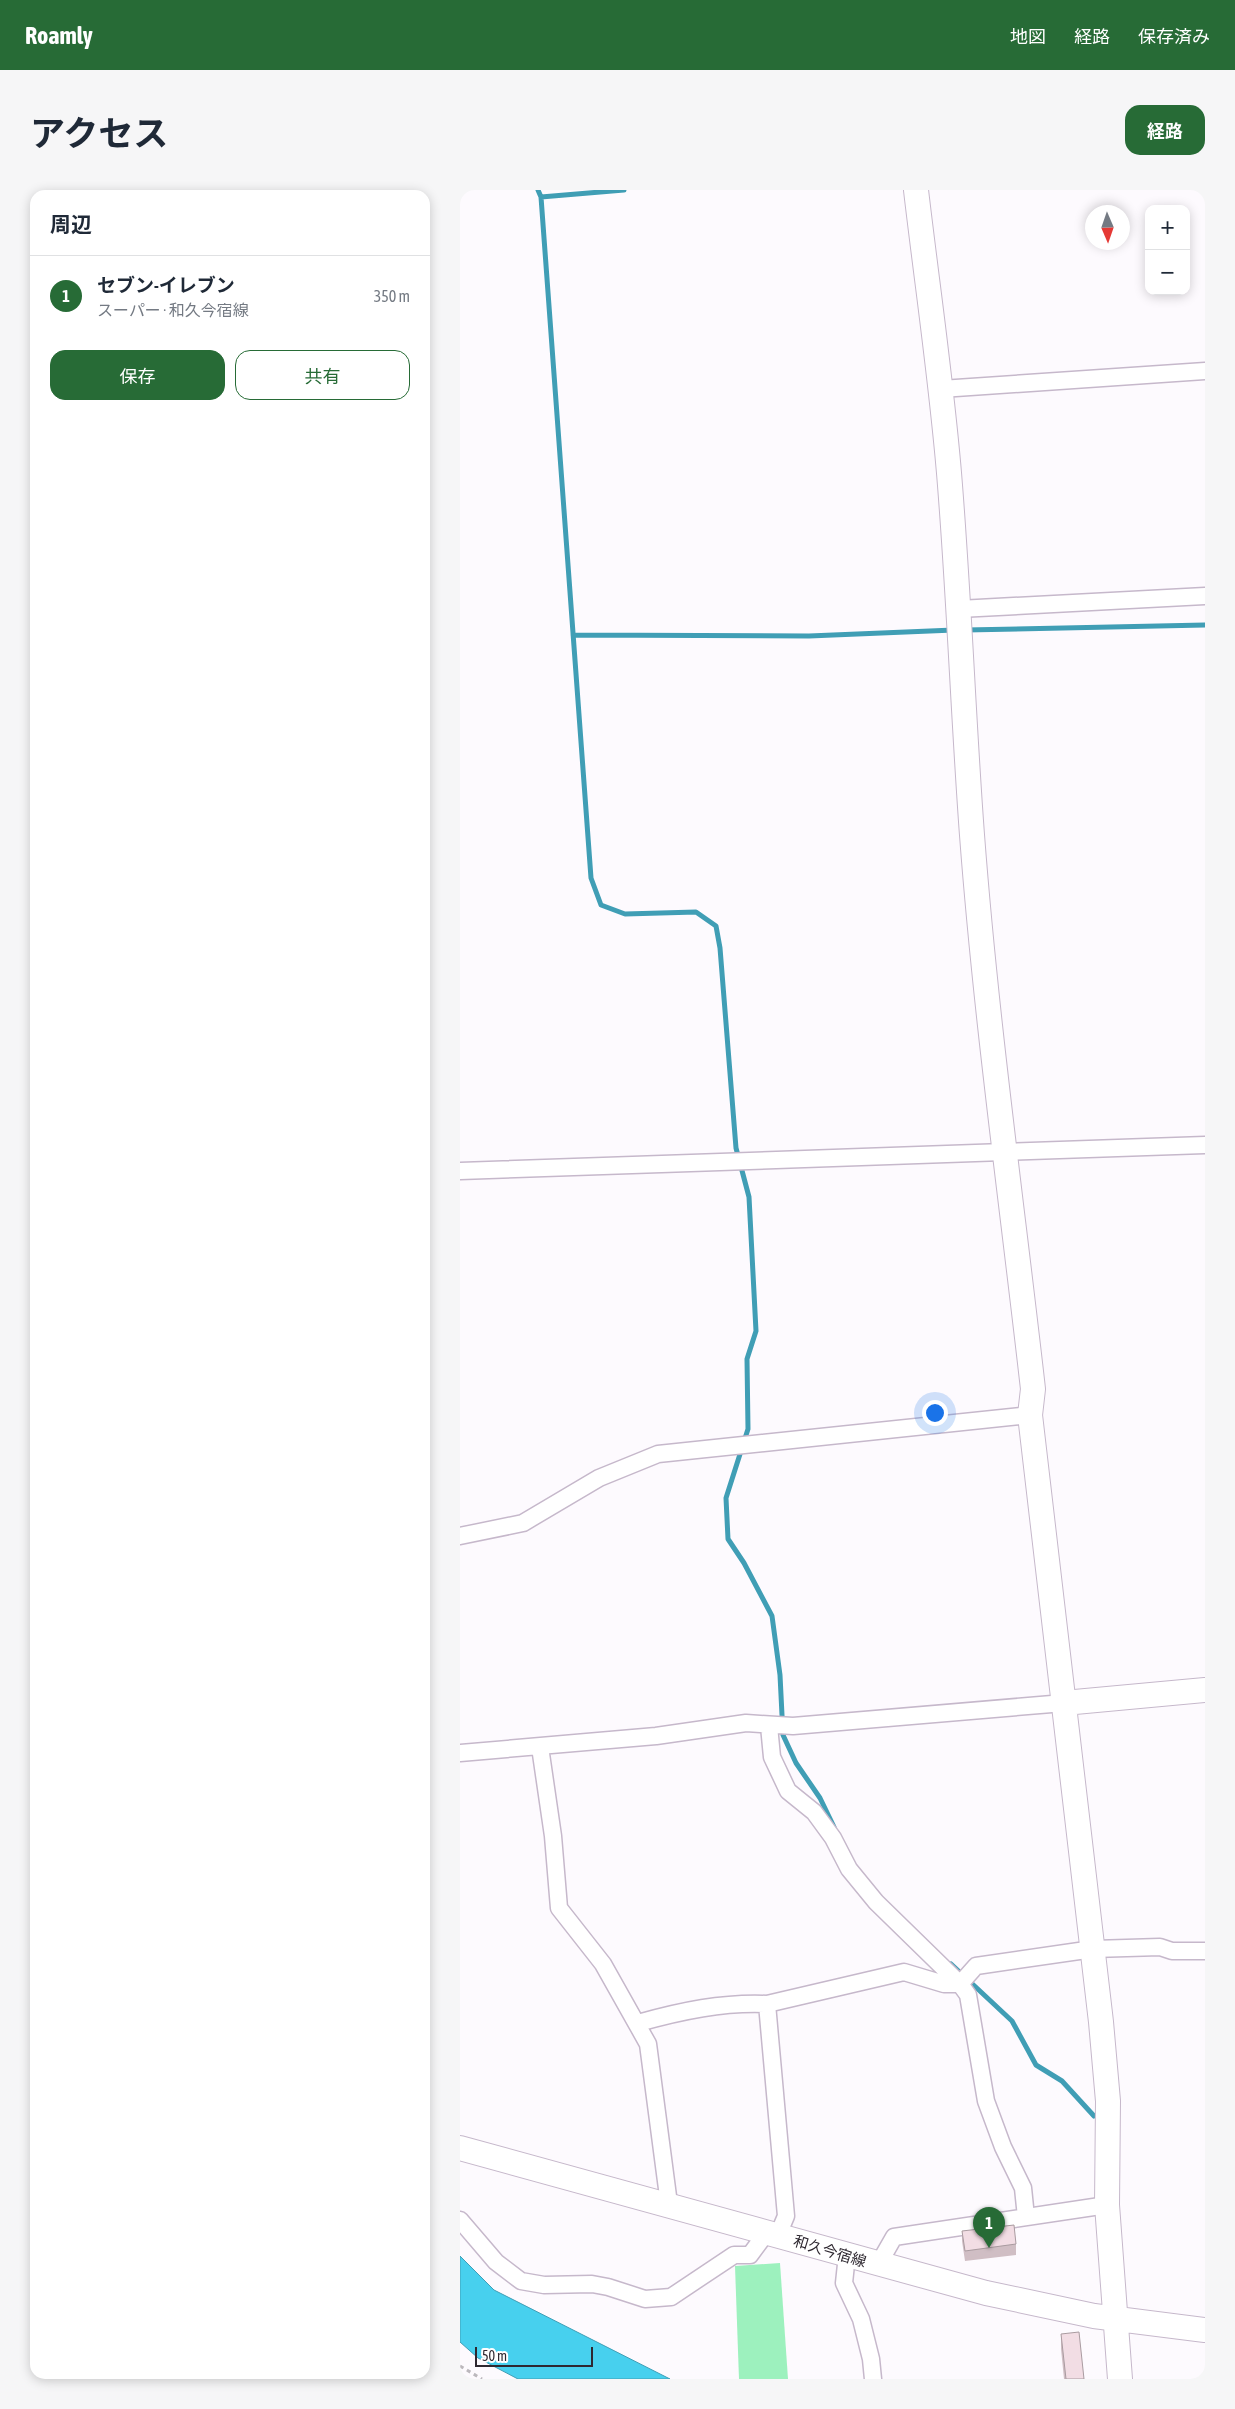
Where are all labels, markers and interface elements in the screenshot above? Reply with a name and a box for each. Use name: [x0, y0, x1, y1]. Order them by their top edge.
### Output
text: Roamly: [25, 22, 93, 49]
text: 地図: [1010, 26, 1046, 47]
text: 経路: [1074, 26, 1110, 47]
text: 保存済み: [1138, 26, 1210, 47]
button: 経路: [1125, 105, 1205, 155]
text: アクセス: [30, 113, 168, 153]
north arrow: [1085, 205, 1130, 250]
map controls: [1145, 205, 1190, 295]
button: +: [1145, 205, 1190, 250]
text: 周辺: [50, 212, 92, 236]
button: −: [1145, 250, 1190, 295]
text: セブン-イレブン: [97, 274, 235, 296]
text: 1: [62, 287, 70, 305]
text: 350 m: [374, 287, 410, 305]
text: スーパー · 和久今宿線: [97, 301, 249, 319]
button: 保存: [50, 350, 225, 400]
button: 共有: [235, 350, 410, 400]
your location: [922, 1400, 948, 1426]
pin: 1: [973, 2207, 1005, 2248]
street label: 和久今宿線: [792, 2232, 868, 2270]
scale bar: [475, 2344, 592, 2367]
text: 50 m: [482, 2348, 507, 2364]

